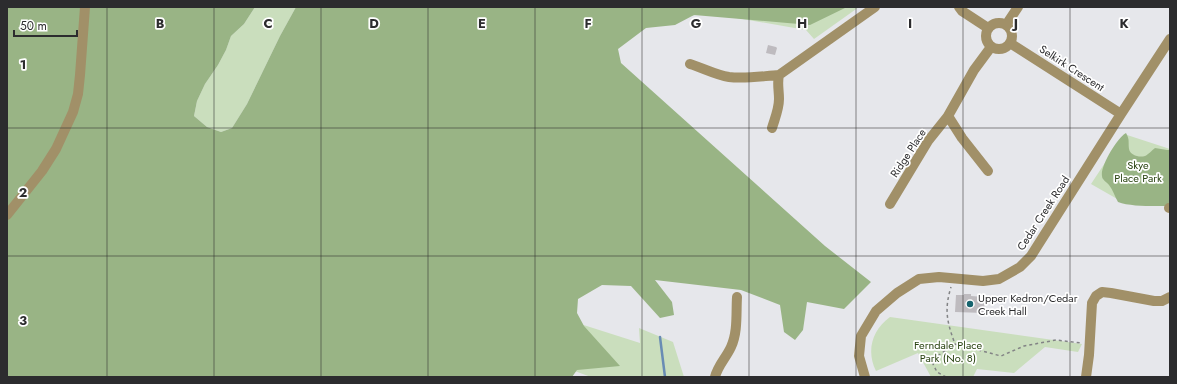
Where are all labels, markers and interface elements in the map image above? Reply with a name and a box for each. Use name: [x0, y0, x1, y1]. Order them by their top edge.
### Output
scale bar: [14, 12, 77, 38]
text: B: [156, 14, 165, 33]
text: C: [263, 14, 273, 33]
text: D: [369, 14, 379, 33]
text: E: [478, 14, 486, 33]
text: F: [584, 14, 592, 33]
text: G: [691, 14, 702, 33]
text: H: [797, 14, 807, 33]
text: I: [908, 14, 912, 33]
text: J: [1011, 14, 1018, 33]
text: K: [1119, 14, 1129, 33]
text: 50 m: [20, 17, 47, 35]
street label: Selkirk Crescent: [1036, 41, 1108, 95]
text: 1: [20, 55, 26, 74]
street label: Ridge Place: [886, 125, 930, 181]
park label: Skye Place Park: [1114, 157, 1162, 186]
street label: Cedar Creek Road: [1013, 173, 1073, 253]
text: 2: [19, 183, 27, 202]
place label: Upper Kedron/Cedar Creek Hall: [978, 290, 1078, 319]
marker: Upper Kedron/Cedar Creek Hall: [965, 299, 975, 309]
text: 3: [19, 311, 27, 330]
park label: Ferndale Place Park (No. 8): [914, 337, 982, 366]

